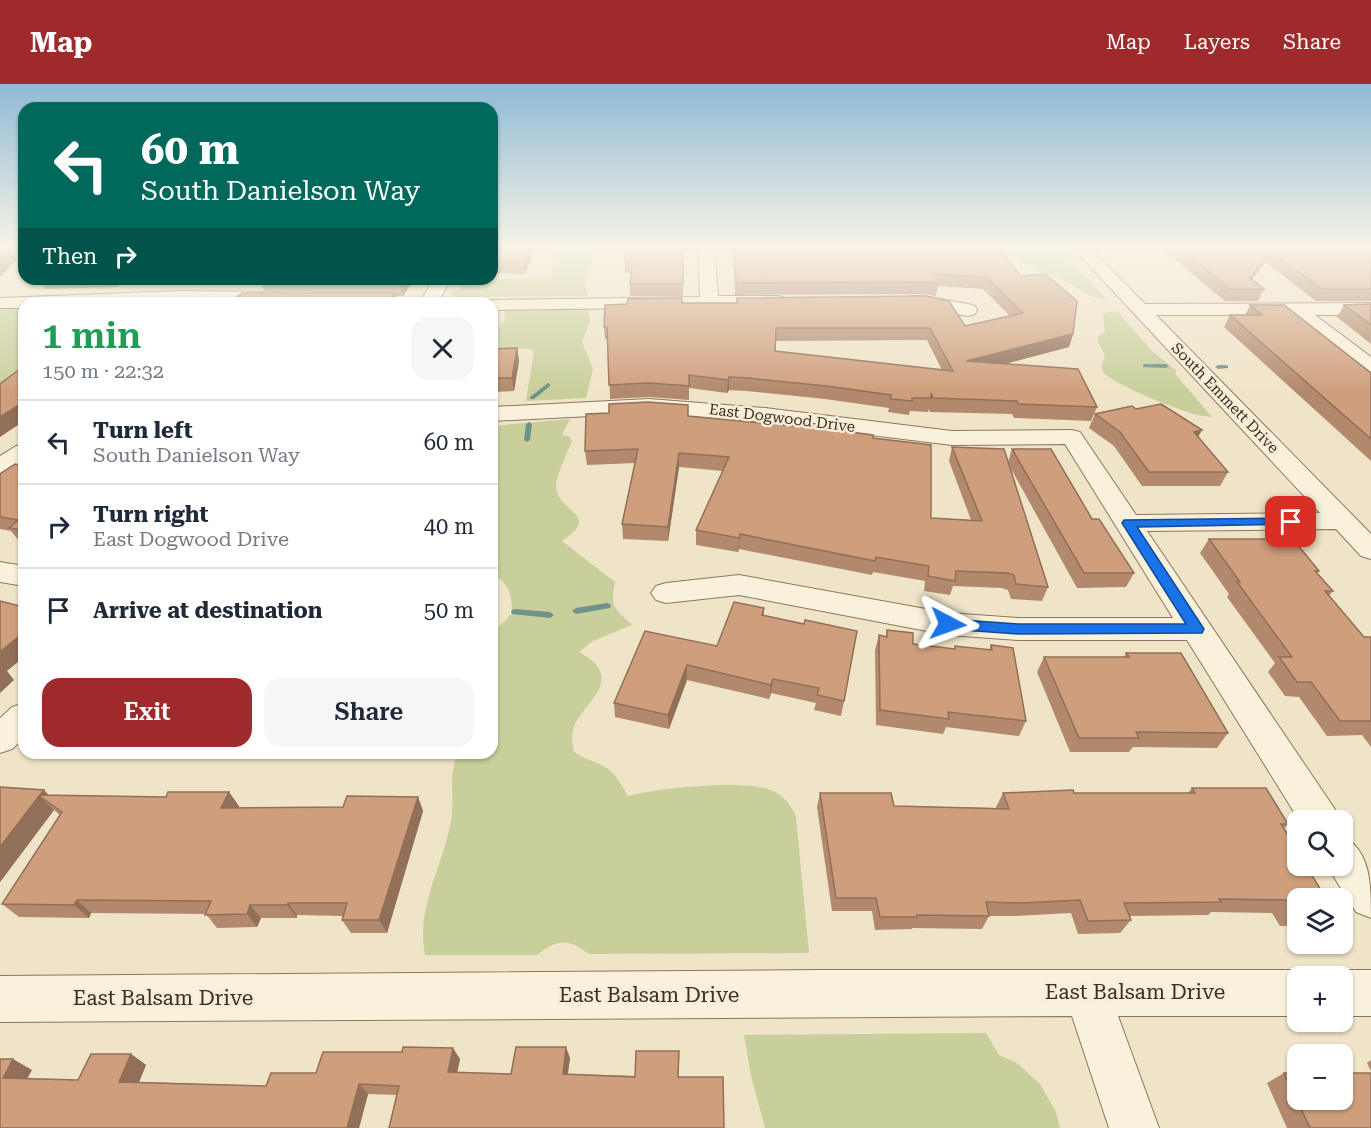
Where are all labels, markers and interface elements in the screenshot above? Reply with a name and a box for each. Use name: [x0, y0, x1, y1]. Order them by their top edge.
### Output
text: Map: [30, 26, 92, 59]
text: Map: [1106, 30, 1151, 54]
text: Layers: [1184, 30, 1250, 54]
text: Share: [1283, 30, 1341, 54]
text: 60 m: [141, 125, 239, 174]
icon: left: [42, 126, 120, 204]
text: South Danielson Way: [141, 175, 420, 207]
icon: right: [109, 240, 142, 273]
text: Then: [42, 244, 97, 269]
text: 1 min: [42, 315, 141, 357]
button: close: [411, 317, 474, 380]
street label: South Emmett Drive: [1168, 339, 1282, 457]
text: 150 m · 22:32: [42, 359, 164, 383]
street label: East Dogwood Drive: [708, 400, 856, 436]
text: Turn left: [93, 418, 193, 443]
icon: left: [42, 426, 75, 459]
text: 60 m: [424, 430, 474, 455]
text: South Danielson Way: [93, 443, 300, 467]
pin: [1265, 496, 1316, 547]
text: Turn right: [93, 502, 208, 527]
icon: arrive: [1274, 505, 1307, 538]
icon: right: [42, 510, 75, 543]
text: 40 m: [424, 514, 474, 539]
text: East Dogwood Drive: [93, 527, 289, 551]
position arrow: [916, 592, 980, 656]
icon: arrive: [42, 594, 75, 627]
text: Arrive at destination: [93, 598, 322, 623]
text: 50 m: [424, 598, 474, 623]
button: Exit: [42, 678, 252, 747]
button: Share: [264, 678, 474, 747]
map controls: [1287, 810, 1353, 1110]
button: search: [1287, 810, 1353, 876]
button: layers: [1287, 888, 1353, 954]
button: +: [1287, 966, 1353, 1032]
street label: East Balsam Drive: [1045, 980, 1225, 1004]
street label: East Balsam Drive: [559, 983, 739, 1007]
street label: East Balsam Drive: [73, 986, 253, 1010]
button: −: [1287, 1044, 1353, 1110]

